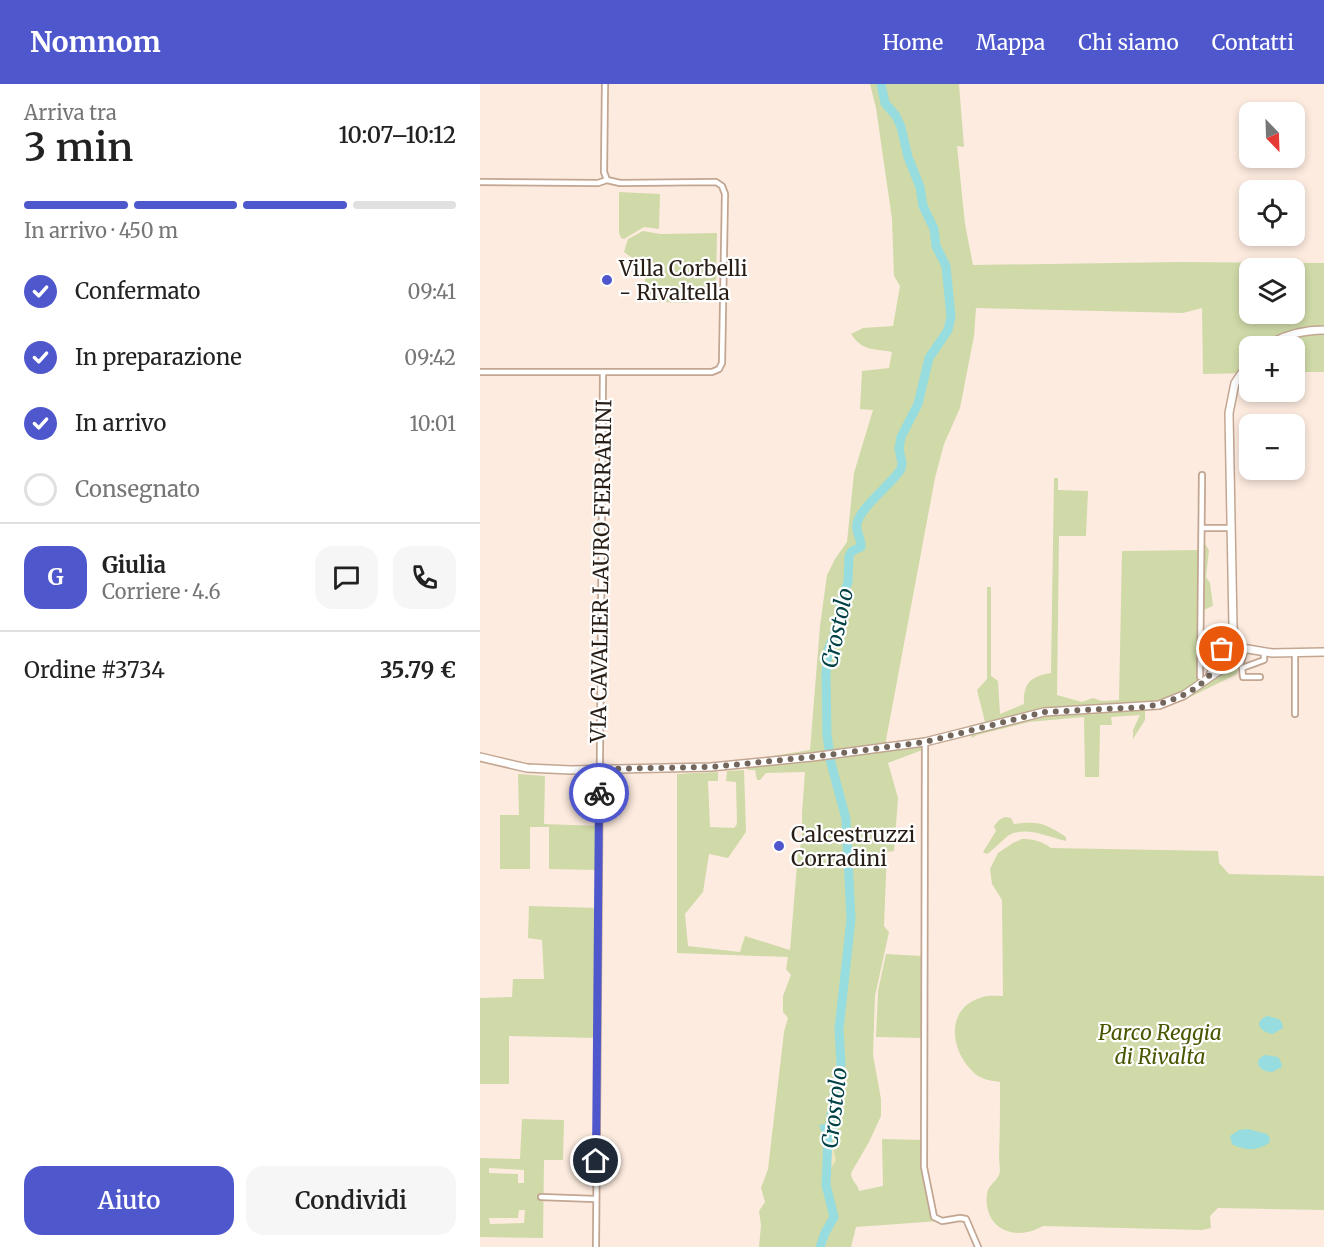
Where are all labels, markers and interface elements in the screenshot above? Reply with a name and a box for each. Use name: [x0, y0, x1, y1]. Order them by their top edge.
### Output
text: Nomnom: [30, 24, 161, 60]
text: Home: [883, 29, 943, 56]
text: Mappa: [976, 29, 1045, 56]
text: Chi siamo: [1078, 29, 1179, 56]
text: Contatti: [1212, 29, 1294, 56]
text: Arriva tra: [24, 100, 117, 125]
north arrow: [1239, 102, 1305, 168]
map controls: [1239, 102, 1305, 480]
text: 10:07–10:12: [338, 121, 456, 149]
text: 3 min: [24, 123, 133, 172]
button: locate: [1239, 180, 1305, 246]
text: In arrivo · 450 m: [24, 218, 178, 243]
place label: Villa Corbelli - Rivaltella: [618, 255, 748, 306]
button: layers: [1239, 258, 1305, 324]
marker: Villa Corbelli - Rivaltella: [600, 273, 614, 287]
icon: check: [24, 275, 57, 308]
text: Confermato: [75, 277, 200, 305]
text: 09:41: [408, 279, 456, 304]
button: +: [1239, 336, 1305, 402]
icon: check: [24, 341, 57, 374]
text: In preparazione: [75, 343, 242, 371]
text: 09:42: [404, 345, 456, 370]
street label: VIA CAVALIER LAURO FERRARINI: [584, 399, 617, 744]
icon: check: [24, 407, 57, 440]
text: In arrivo: [75, 409, 166, 437]
text: 10:01: [410, 411, 456, 436]
button: −: [1239, 414, 1305, 480]
text: Consegnato: [75, 475, 200, 503]
button: chat: [315, 546, 378, 609]
button: phone: [393, 546, 456, 609]
text: Giulia: [102, 551, 166, 579]
text: G: [47, 563, 64, 591]
text: Corriere · 4.6: [102, 579, 221, 604]
water label: Crostolo: [815, 585, 859, 671]
pin: [1196, 623, 1247, 674]
icon: bag: [1205, 632, 1238, 665]
text: Ordine #3734: [24, 656, 165, 684]
text: 35.79 €: [380, 656, 456, 684]
courier: [569, 763, 629, 823]
icon: bike: [583, 777, 616, 810]
place label: Calcestruzzi Corradini: [791, 821, 915, 872]
marker: Calcestruzzi Corradini: [772, 839, 786, 853]
park label: Parco Reggia di Rivalta: [1098, 1019, 1222, 1070]
water label: Crostolo: [815, 1066, 853, 1150]
pin: [570, 1135, 621, 1186]
icon: home: [579, 1144, 612, 1177]
button: Aiuto: [24, 1166, 234, 1235]
button: Condividi: [246, 1166, 456, 1235]

